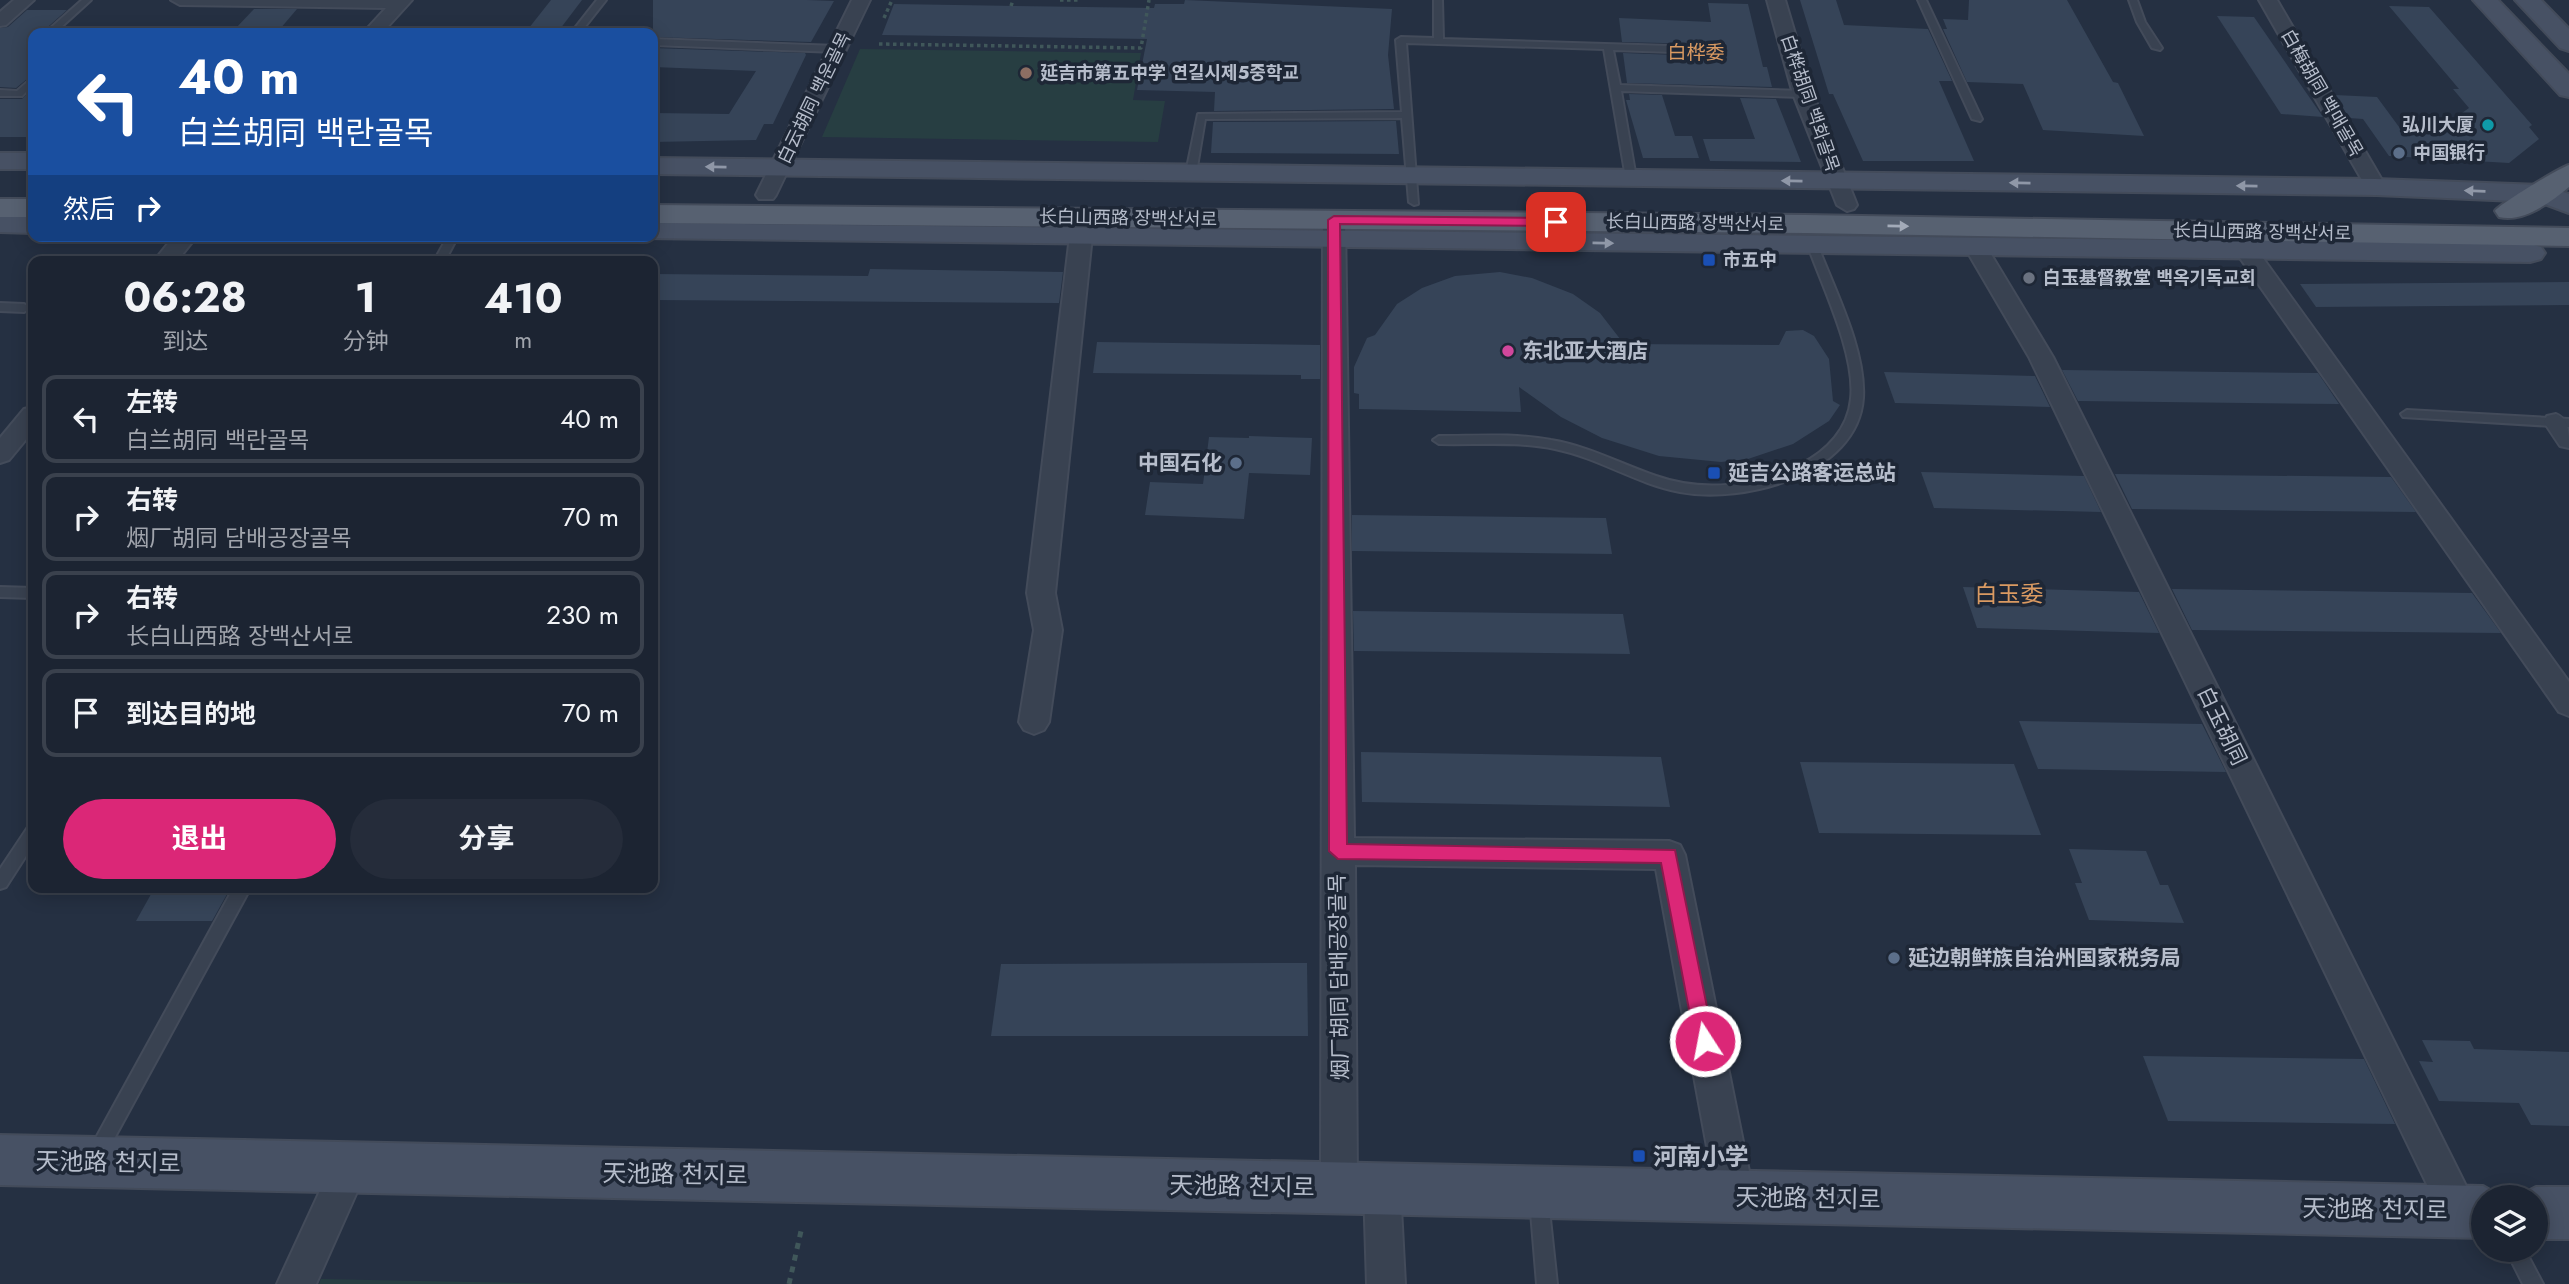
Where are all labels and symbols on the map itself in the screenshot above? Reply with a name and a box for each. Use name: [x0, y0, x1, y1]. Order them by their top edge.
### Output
street label: 白梅胡同 백매골목: [2275, 24, 2369, 162]
street label: 白云胡同 백운골목: [771, 28, 857, 168]
street label: 白桦胡同 백화골목: [1774, 31, 1846, 175]
district label: 白桦委: [1667, 39, 1725, 66]
place label: 延吉市第五中学 연길시제5중학교: [1040, 60, 1299, 86]
marker: 延吉市第五中学 연길시제5중학교: [1018, 65, 1034, 81]
place label: 弘川大厦: [2402, 112, 2474, 138]
marker: 弘川大厦: [2480, 117, 2496, 133]
place label: 中国银行: [2413, 140, 2485, 166]
marker: 中国银行: [2391, 145, 2407, 161]
one-way arrow: [705, 161, 727, 173]
one-way arrow: [1781, 175, 1803, 187]
one-way arrow: [2009, 177, 2031, 189]
one-way arrow: [2236, 180, 2258, 191]
one-way arrow: [2463, 185, 2485, 196]
pin: [1526, 192, 1586, 252]
street label: 长白山西路 장백산서로: [1039, 203, 1217, 233]
street label: 长白山西路 장백산서로: [1606, 208, 1784, 238]
street label: 长白山西路 장백산서로: [2173, 217, 2351, 247]
one-way arrow: [1888, 220, 1910, 232]
one-way arrow: [1592, 237, 1614, 248]
place label: 市五中: [1723, 247, 1777, 273]
marker: 市五中: [1701, 252, 1717, 268]
place label: 白玉基督教堂 백옥기독교회: [2043, 265, 2256, 291]
marker: 白玉基督教堂 백옥기독교회: [2021, 270, 2037, 286]
place label: 东北亚大酒店: [1522, 336, 1648, 366]
marker: 东北亚大酒店: [1500, 343, 1516, 359]
place label: 中国石化: [1138, 448, 1222, 478]
marker: 中国石化: [1228, 455, 1244, 471]
place label: 延吉公路客运总站: [1728, 458, 1896, 488]
marker: 延吉公路客运总站: [1706, 465, 1722, 481]
district label: 白玉委: [1975, 577, 2044, 611]
street label: 白玉胡同: [2190, 682, 2254, 770]
street label: 烟厂胡同 담배공장골목: [1322, 874, 1356, 1080]
place label: 延边朝鲜族自治州国家税务局: [1908, 943, 2181, 973]
marker: 延边朝鲜族自治州国家税务局: [1886, 950, 1902, 966]
position arrow: [1668, 1004, 1742, 1078]
place label: 河南小学: [1653, 1139, 1749, 1174]
street label: 天池路 천지로: [35, 1143, 181, 1181]
marker: 河南小学: [1631, 1148, 1647, 1164]
street label: 天池路 천지로: [602, 1155, 748, 1193]
street label: 天池路 천지로: [1169, 1167, 1315, 1205]
street label: 天池路 천지로: [1735, 1179, 1881, 1217]
street label: 天池路 천지로: [2302, 1190, 2448, 1228]

